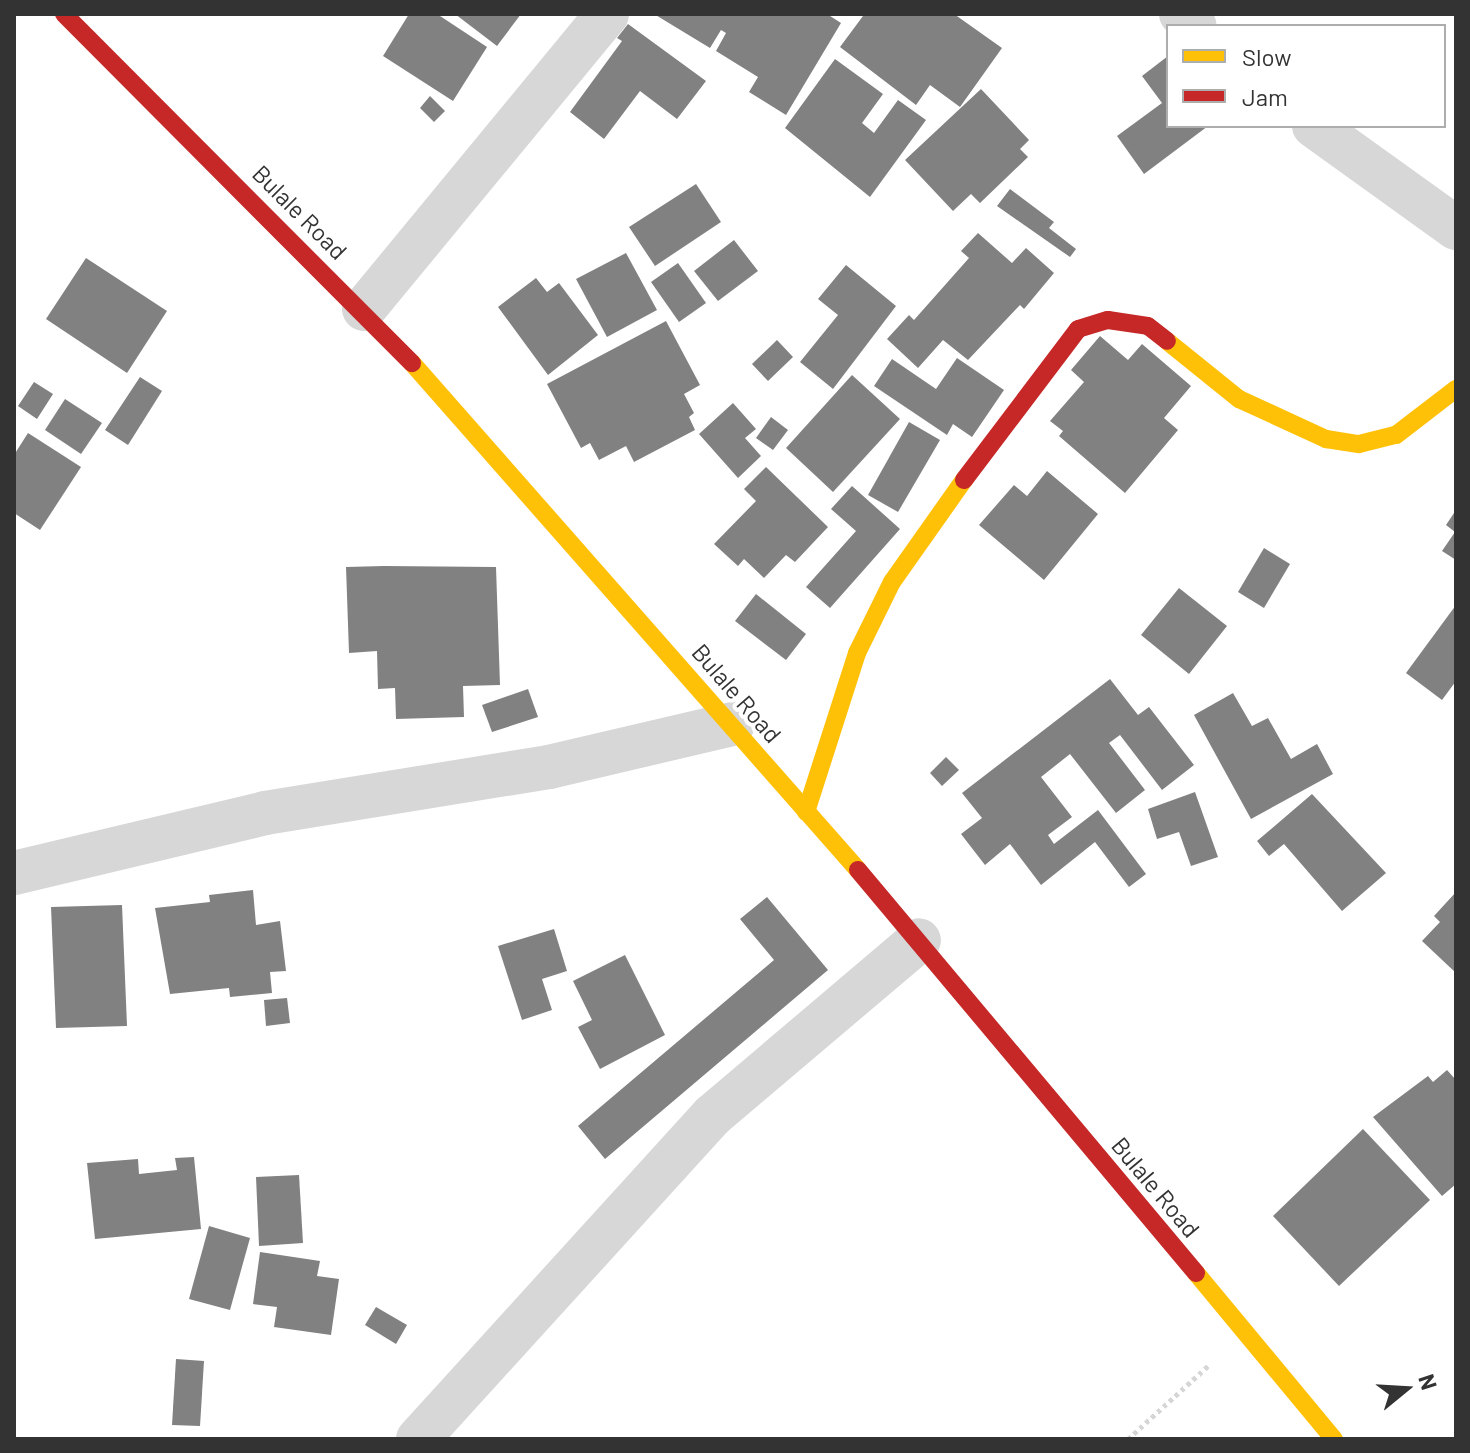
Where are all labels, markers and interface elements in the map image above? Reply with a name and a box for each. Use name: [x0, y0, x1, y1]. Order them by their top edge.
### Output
legend: [1166, 24, 1446, 128]
text: Slow: [1242, 42, 1291, 71]
text: Jam: [1242, 82, 1288, 111]
street label: Bulale Road: [247, 159, 353, 265]
street label: Bulale Road: [686, 638, 788, 748]
street label: Bulale Road: [1106, 1131, 1206, 1243]
north arrow: [1366, 1349, 1446, 1429]
text: N: [1414, 1371, 1443, 1393]

